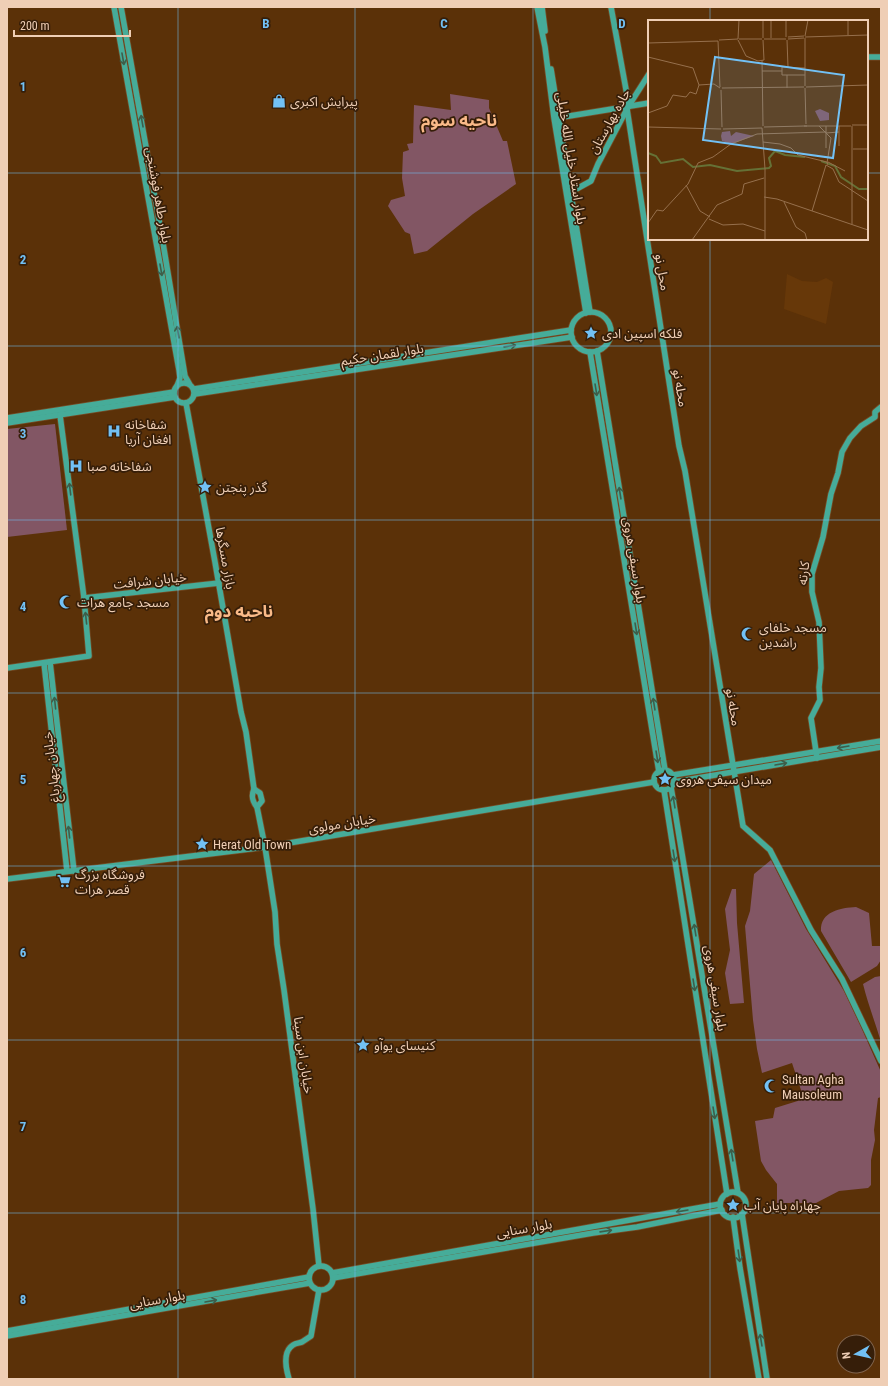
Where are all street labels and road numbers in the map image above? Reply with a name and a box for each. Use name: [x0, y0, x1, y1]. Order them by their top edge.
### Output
street label: جاده بهارستان: [585, 86, 634, 157]
street label: بلوار استاد خلیل الله خلیلی: [553, 91, 589, 226]
street label: بلوار طاهر فوشنجی: [142, 146, 174, 244]
street label: محل نو: [651, 253, 673, 292]
street label: بلوار لقمان حکیم: [340, 341, 425, 371]
street label: محله نو: [670, 368, 691, 408]
street label: بلوار سیفی هروی: [619, 516, 649, 604]
street label: بازار مسگرها: [213, 526, 238, 590]
street label: کارته: [795, 560, 812, 586]
street label: خیابان شرافت: [113, 569, 188, 593]
street label: محله نو: [723, 687, 744, 727]
street label: خیابان چهارباغ: [40, 730, 66, 803]
street label: خیابان مولوی: [307, 811, 377, 837]
street label: بلوار سیفی هروی: [700, 944, 730, 1032]
street label: خیابان ابن سینا: [290, 1015, 316, 1095]
street label: بلوار سنایی: [495, 1216, 553, 1242]
street label: بلوار سنایی: [128, 1287, 186, 1313]

